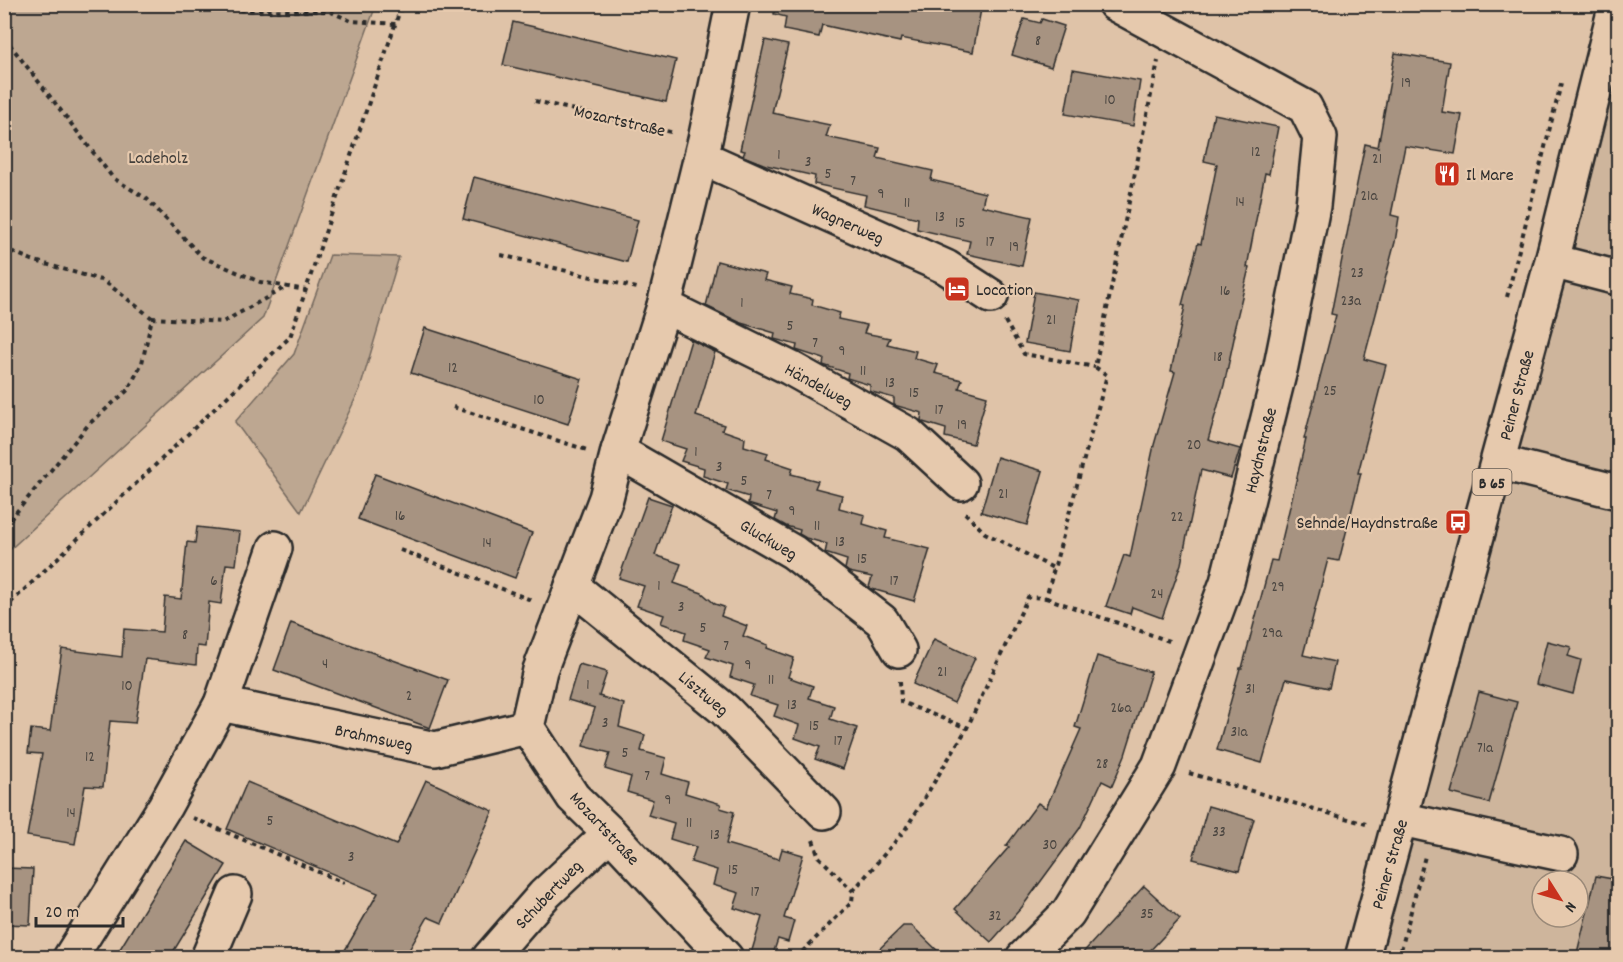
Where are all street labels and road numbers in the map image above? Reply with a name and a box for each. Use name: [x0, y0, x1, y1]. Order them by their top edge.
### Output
street label: Mozartstraße: [571, 100, 668, 145]
street label: Wagnerweg: [807, 198, 887, 252]
street label: Peiner Straße: [1494, 348, 1542, 444]
street label: Händelweg: [779, 358, 857, 416]
street label: Haydnstraße: [1240, 405, 1285, 496]
road number: B 65: [1472, 469, 1512, 495]
street label: Gluckweg: [734, 514, 801, 568]
street label: Lisztweg: [672, 666, 733, 724]
street label: Brahmsweg: [332, 719, 415, 760]
street label: Mozartstraße: [562, 787, 644, 872]
street label: Peiner Straße: [1367, 817, 1416, 913]
street label: Schubertweg: [510, 855, 589, 936]

